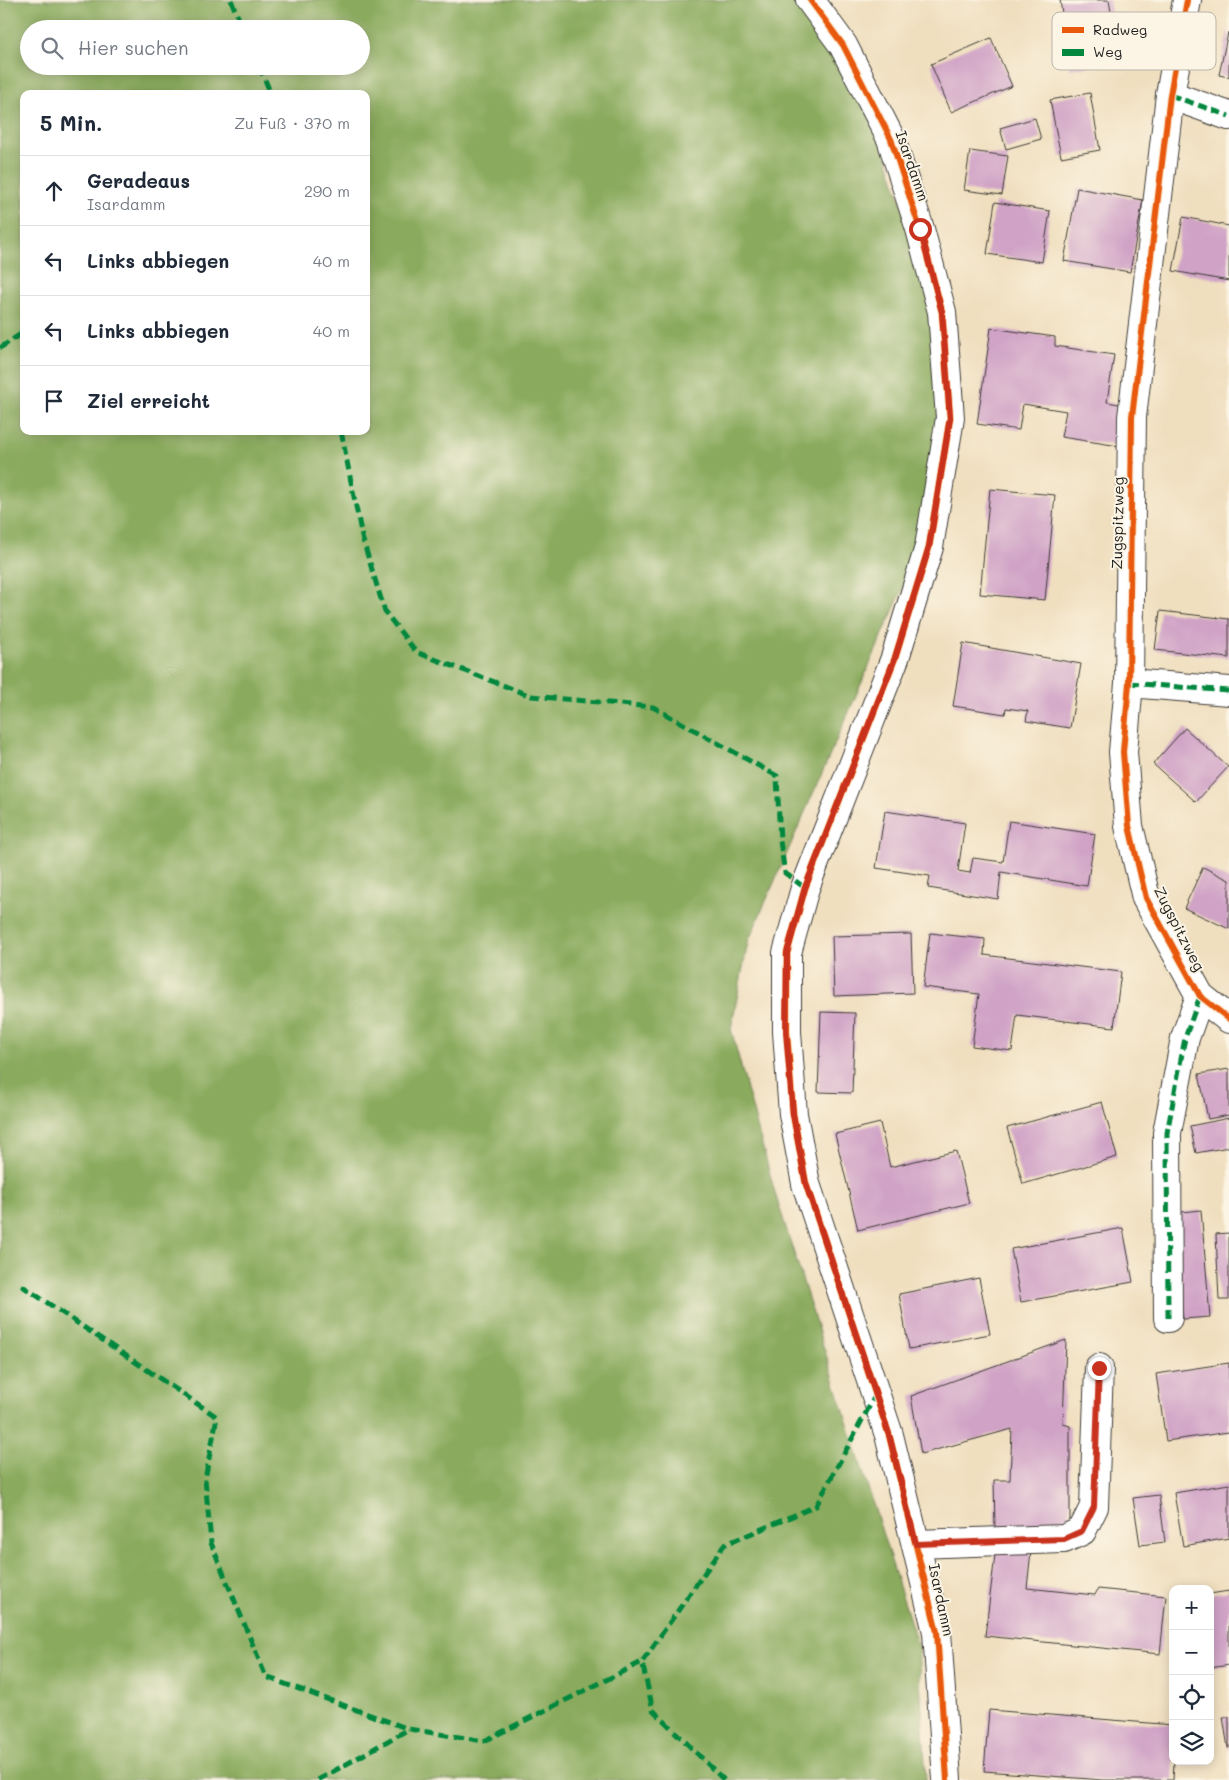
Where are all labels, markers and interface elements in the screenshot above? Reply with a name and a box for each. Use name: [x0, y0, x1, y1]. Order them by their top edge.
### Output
legend: [1052, 12, 1216, 70]
search box: [20, 20, 370, 75]
text: Radweg: [1093, 20, 1147, 39]
icon: search: [38, 34, 66, 62]
text: Hier suchen: [78, 35, 189, 60]
text: Weg: [1093, 42, 1122, 61]
text: 5 Min.: [40, 109, 102, 136]
text: Zu Fuß · 370 m: [234, 112, 350, 133]
street label: Isardamm: [892, 128, 934, 204]
text: Geradeaus: [87, 168, 190, 193]
icon: ahead: [40, 177, 68, 205]
text: 290 m: [304, 180, 350, 201]
text: Isardamm: [87, 193, 165, 214]
route start: [909, 218, 932, 241]
icon: left: [40, 247, 68, 275]
text: Links abbiegen: [87, 248, 229, 273]
text: 40 m: [313, 250, 350, 271]
icon: left: [40, 317, 68, 345]
text: Links abbiegen: [87, 318, 229, 343]
text: 40 m: [313, 320, 350, 341]
icon: arrive: [40, 387, 68, 415]
text: Ziel erreicht: [87, 388, 210, 413]
street label: Zugspitzweg: [1106, 476, 1128, 570]
street label: Zugspitzweg: [1150, 883, 1210, 975]
route end: [1088, 1357, 1111, 1380]
street label: Isardamm: [925, 1562, 959, 1638]
map controls: [1169, 1585, 1214, 1765]
button: +: [1169, 1585, 1214, 1630]
button: −: [1169, 1630, 1214, 1675]
button: locate: [1169, 1675, 1214, 1720]
button: layers: [1169, 1720, 1214, 1765]

